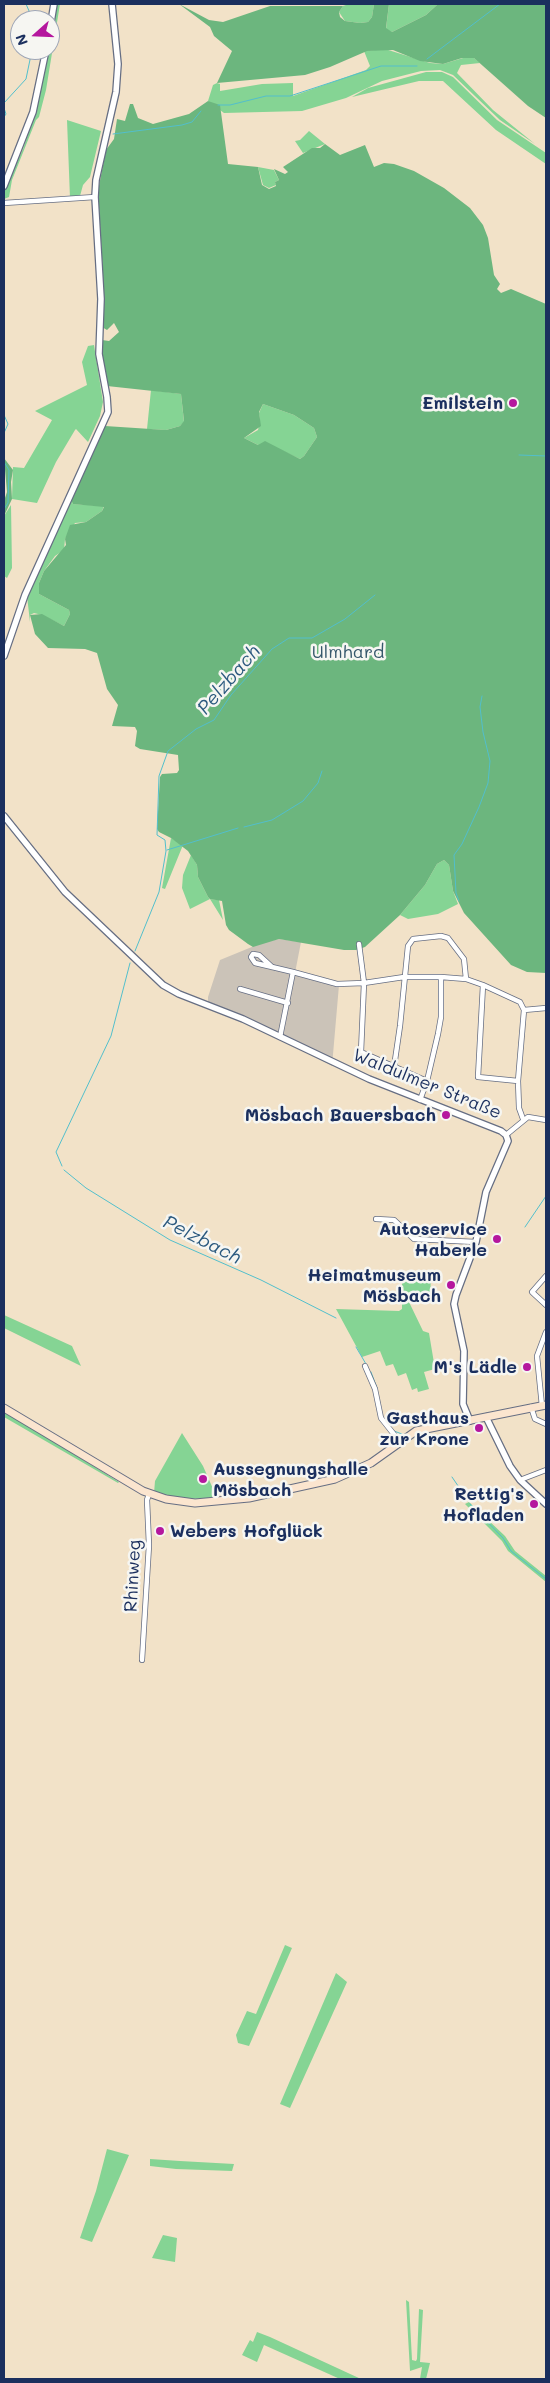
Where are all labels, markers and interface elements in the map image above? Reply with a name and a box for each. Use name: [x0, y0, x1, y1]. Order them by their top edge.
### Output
north arrow: [10, 10, 60, 60]
text: N: [11, 32, 32, 48]
place label: Emilstein: [422, 392, 503, 414]
marker: Emilstein: [507, 397, 519, 409]
water label: Pelzbach: [193, 641, 265, 719]
park label: Ulmhard: [312, 641, 384, 663]
street label: Waldulmer Straße: [349, 1044, 505, 1124]
place label: Mösbach Bauersbach: [245, 1104, 436, 1126]
marker: Mösbach Bauersbach: [440, 1109, 452, 1121]
water label: Pelzbach: [159, 1211, 245, 1269]
place label: Autoservice Haberle: [379, 1218, 487, 1260]
marker: Autoservice Haberle: [491, 1233, 503, 1245]
place label: Heimatmuseum Mösbach: [307, 1264, 441, 1306]
marker: Heimatmuseum Mösbach: [445, 1279, 457, 1291]
place label: M's Lädle: [434, 1356, 517, 1378]
marker: M's Lädle: [521, 1361, 533, 1373]
place label: Gasthaus zur Krone: [379, 1407, 469, 1450]
marker: Gasthaus zur Krone: [473, 1422, 485, 1434]
place label: Aussegnungshalle Mösbach: [213, 1458, 368, 1500]
marker: Aussegnungshalle Mösbach: [197, 1473, 209, 1485]
place label: Rettig's Hofladen: [443, 1483, 524, 1526]
marker: Rettig's Hofladen: [528, 1498, 540, 1510]
place label: Webers Hofglück: [170, 1520, 323, 1542]
marker: Webers Hofglück: [154, 1525, 166, 1537]
street label: Rhinweg: [120, 1539, 146, 1613]

